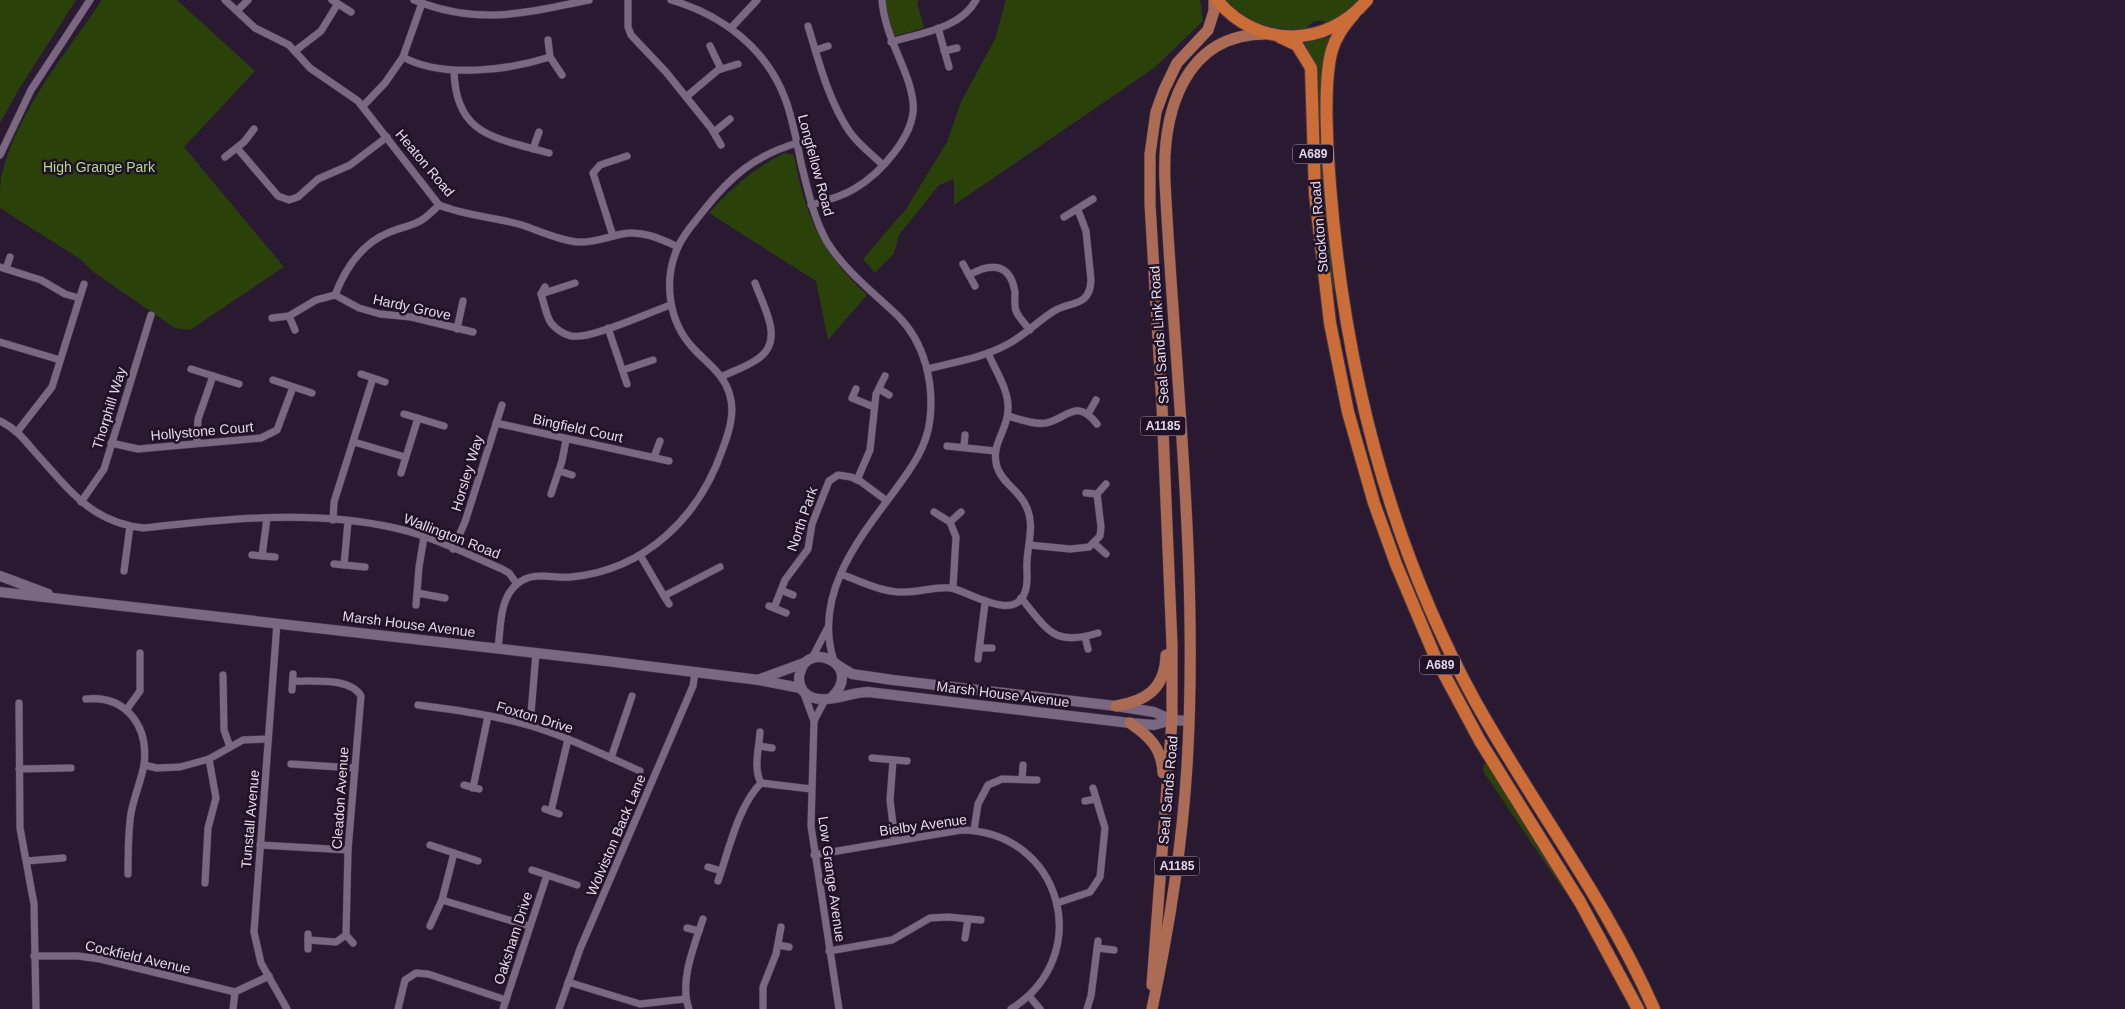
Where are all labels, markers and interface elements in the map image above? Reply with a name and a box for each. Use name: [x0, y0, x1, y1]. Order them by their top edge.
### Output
street label: Longfellow Road: [795, 113, 837, 217]
street label: Heaton Road: [392, 126, 458, 200]
road number: A689: [1293, 144, 1333, 164]
park label: High Grange Park: [43, 159, 156, 175]
street label: Stockton Road: [1307, 181, 1331, 273]
street label: Seal Sands Link Road: [1146, 265, 1172, 405]
street label: Hardy Grove: [372, 291, 453, 323]
street label: Thorphill Way: [89, 365, 129, 451]
street label: Bingfield Court: [531, 411, 625, 445]
road number: A1185: [1140, 416, 1186, 436]
street label: Hollystone Court: [150, 419, 254, 443]
street label: Horsley Way: [448, 433, 486, 513]
street label: North Park: [784, 484, 821, 553]
street label: Wallington Road: [401, 510, 503, 562]
street label: Marsh House Avenue: [342, 608, 476, 640]
road number: A689: [1420, 656, 1460, 674]
street label: Marsh House Avenue: [936, 678, 1070, 710]
street label: Foxton Drive: [495, 698, 575, 736]
street label: Seal Sands Road: [1155, 735, 1181, 845]
street label: Cleadon Avenue: [328, 746, 352, 850]
street label: Tunstall Avenue: [238, 769, 262, 869]
street label: Wolviston Back Lane: [583, 772, 649, 898]
street label: Bielby Avenue: [878, 811, 968, 839]
street label: Low Grange Avenue: [815, 815, 849, 943]
road number: A1185: [1154, 856, 1200, 876]
street label: Oaksham Drive: [490, 889, 536, 986]
street label: Cockfield Avenue: [84, 937, 193, 977]

